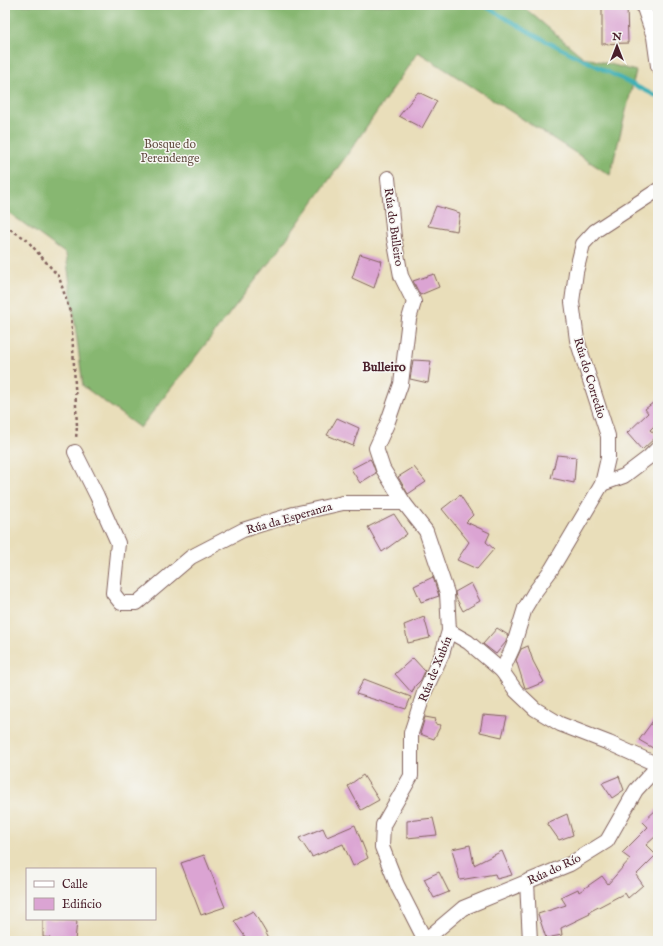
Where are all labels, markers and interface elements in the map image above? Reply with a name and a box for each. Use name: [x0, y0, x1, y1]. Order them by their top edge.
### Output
north arrow: [597, 26, 637, 66]
text: N: [611, 30, 622, 44]
park label: Bosque do Perendenge: [141, 137, 200, 166]
street label: Rúa do Bulleiro: [381, 187, 406, 268]
street label: Rúa do Corredio: [570, 336, 609, 421]
district label: Bulleiro: [362, 359, 406, 376]
street label: Rúa da Esperanza: [244, 499, 335, 539]
street label: Rúa de Xubín: [416, 634, 456, 704]
street label: Rúa do Río: [525, 850, 584, 888]
legend: [26, 868, 156, 920]
text: Calle: [62, 877, 88, 892]
text: Edificio: [62, 897, 102, 912]

